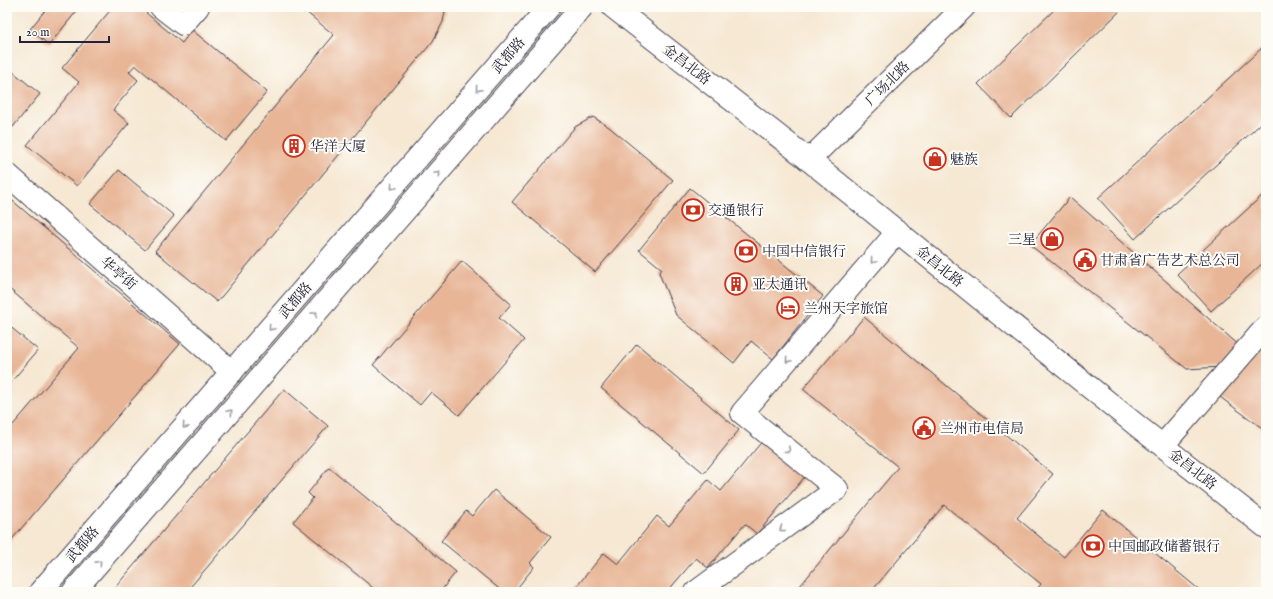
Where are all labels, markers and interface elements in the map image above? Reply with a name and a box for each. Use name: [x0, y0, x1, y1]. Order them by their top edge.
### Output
scale bar: [20, 18, 109, 44]
text: 20 m: [26, 25, 49, 40]
street label: 武都路: [488, 34, 529, 77]
street label: 金昌北路: [659, 40, 714, 89]
street label: 广场北路: [862, 58, 914, 110]
one-way arrow: [476, 85, 483, 92]
building icon: 华洋大厦: [281, 133, 307, 159]
place label: 华洋大厦: [310, 138, 366, 156]
shop icon: 魅族: [922, 146, 948, 172]
place label: 魅族: [950, 151, 978, 169]
one-way arrow: [433, 171, 440, 178]
one-way arrow: [390, 183, 397, 190]
bank icon: 交通银行: [680, 197, 706, 223]
place label: 交通银行: [708, 202, 764, 220]
shop icon: 三星: [1039, 226, 1065, 252]
place label: 三星: [1008, 231, 1036, 249]
bank icon: 中国中信银行: [733, 238, 759, 264]
street label: 金昌北路: [912, 242, 967, 291]
place label: 中国中信银行: [762, 243, 846, 261]
public building icon: 甘肃省广告艺术总公司: [1072, 247, 1098, 273]
place label: 甘肃省广告艺术总公司: [1100, 252, 1240, 270]
street label: 华亭街: [97, 253, 140, 294]
one-way arrow: [870, 256, 877, 264]
building icon: 亚太通讯: [723, 271, 749, 297]
place label: 亚太通讯: [752, 276, 808, 294]
street label: 武都路: [275, 279, 316, 322]
hotel icon: 兰州天字旅馆: [775, 295, 801, 321]
place label: 兰州天字旅馆: [804, 300, 888, 318]
one-way arrow: [311, 311, 318, 318]
one-way arrow: [268, 323, 275, 330]
one-way arrow: [786, 355, 793, 362]
one-way arrow: [225, 409, 232, 416]
public building icon: 兰州市电信局: [911, 415, 937, 441]
place label: 兰州市电信局: [940, 420, 1024, 438]
one-way arrow: [183, 421, 190, 428]
street label: 金昌北路: [1165, 445, 1220, 494]
one-way arrow: [783, 446, 791, 453]
street label: 武都路: [62, 523, 103, 566]
one-way arrow: [779, 524, 786, 532]
bank icon: 中国邮政储蓄银行: [1080, 533, 1106, 559]
place label: 中国邮政储蓄银行: [1108, 538, 1220, 556]
one-way arrow: [94, 560, 101, 567]

